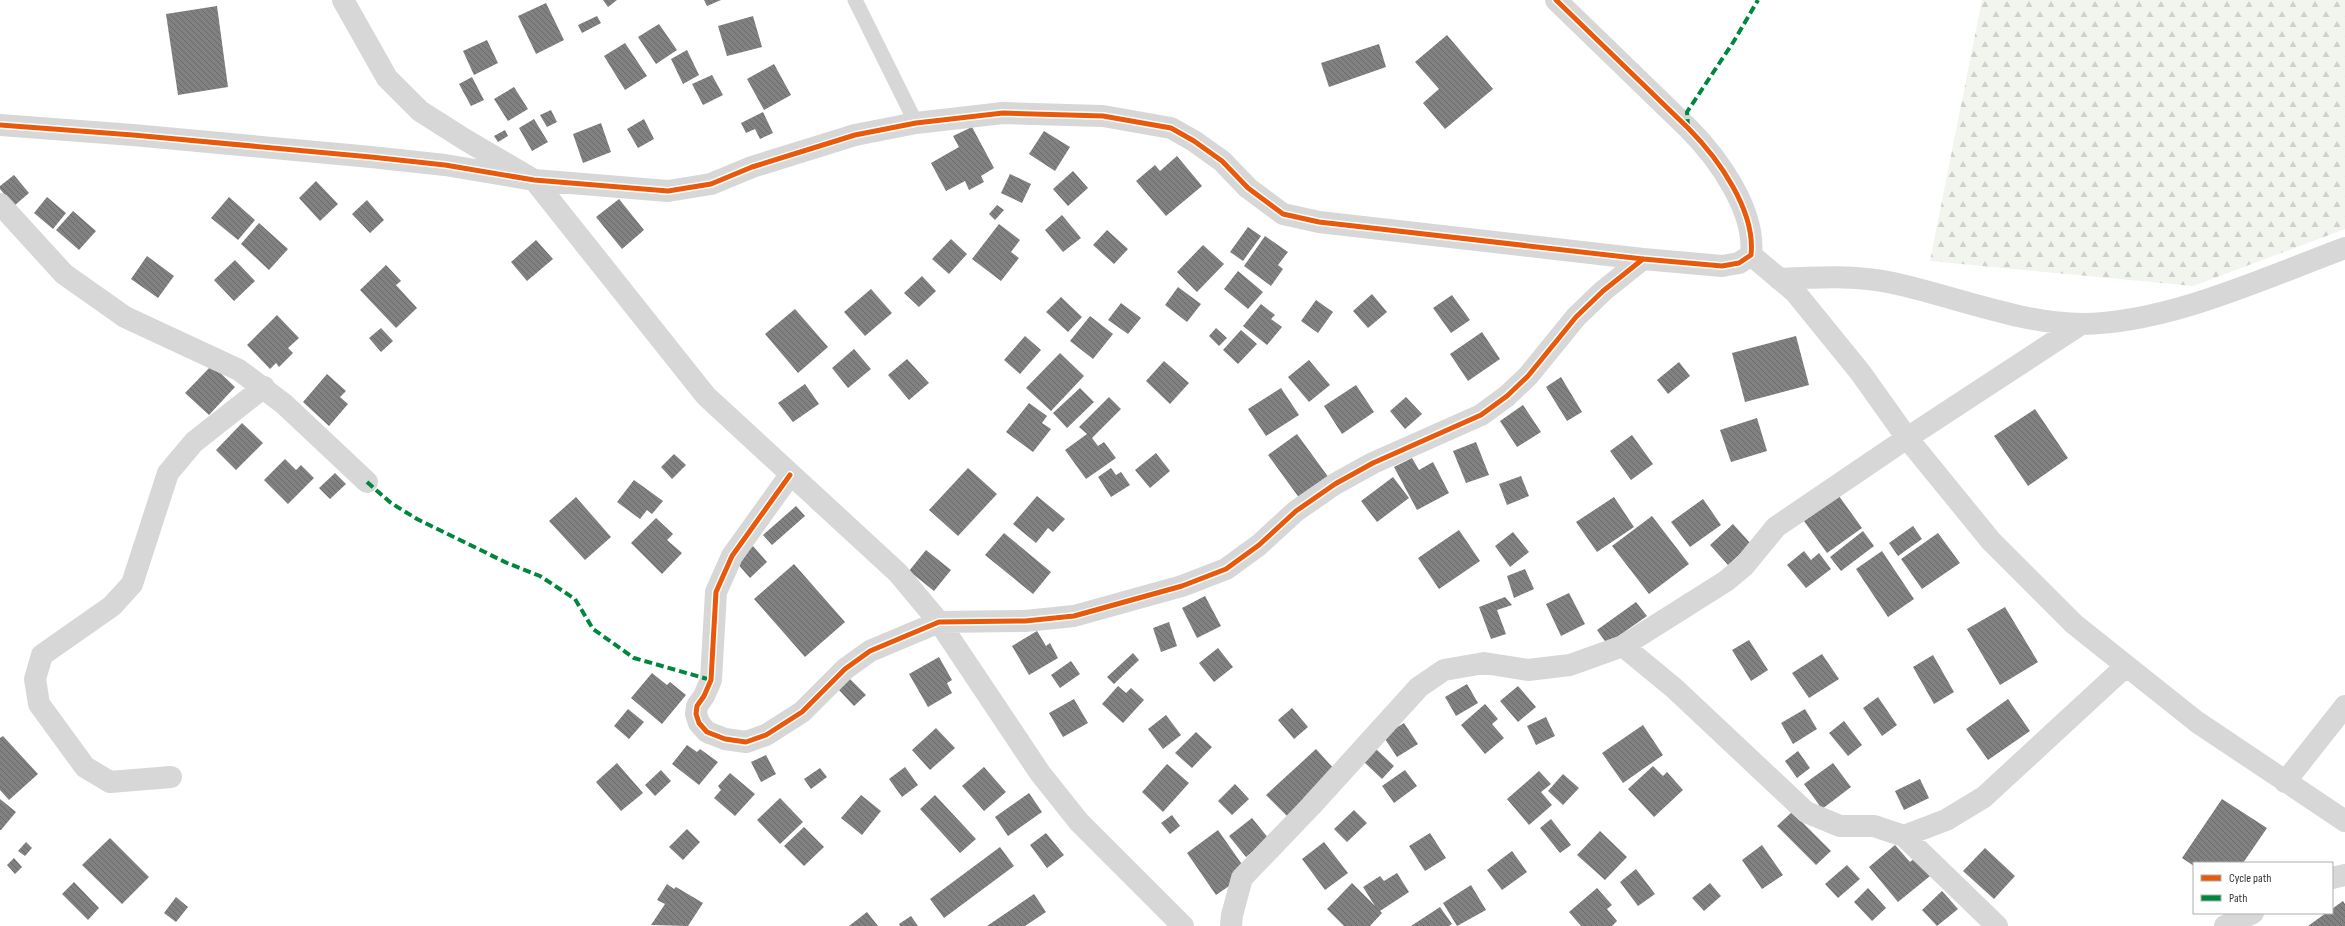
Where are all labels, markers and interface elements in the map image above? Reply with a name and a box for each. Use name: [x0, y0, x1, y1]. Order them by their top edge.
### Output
legend: [2193, 862, 2333, 914]
text: Cycle path: [2229, 871, 2271, 886]
text: Path: [2229, 891, 2247, 906]

